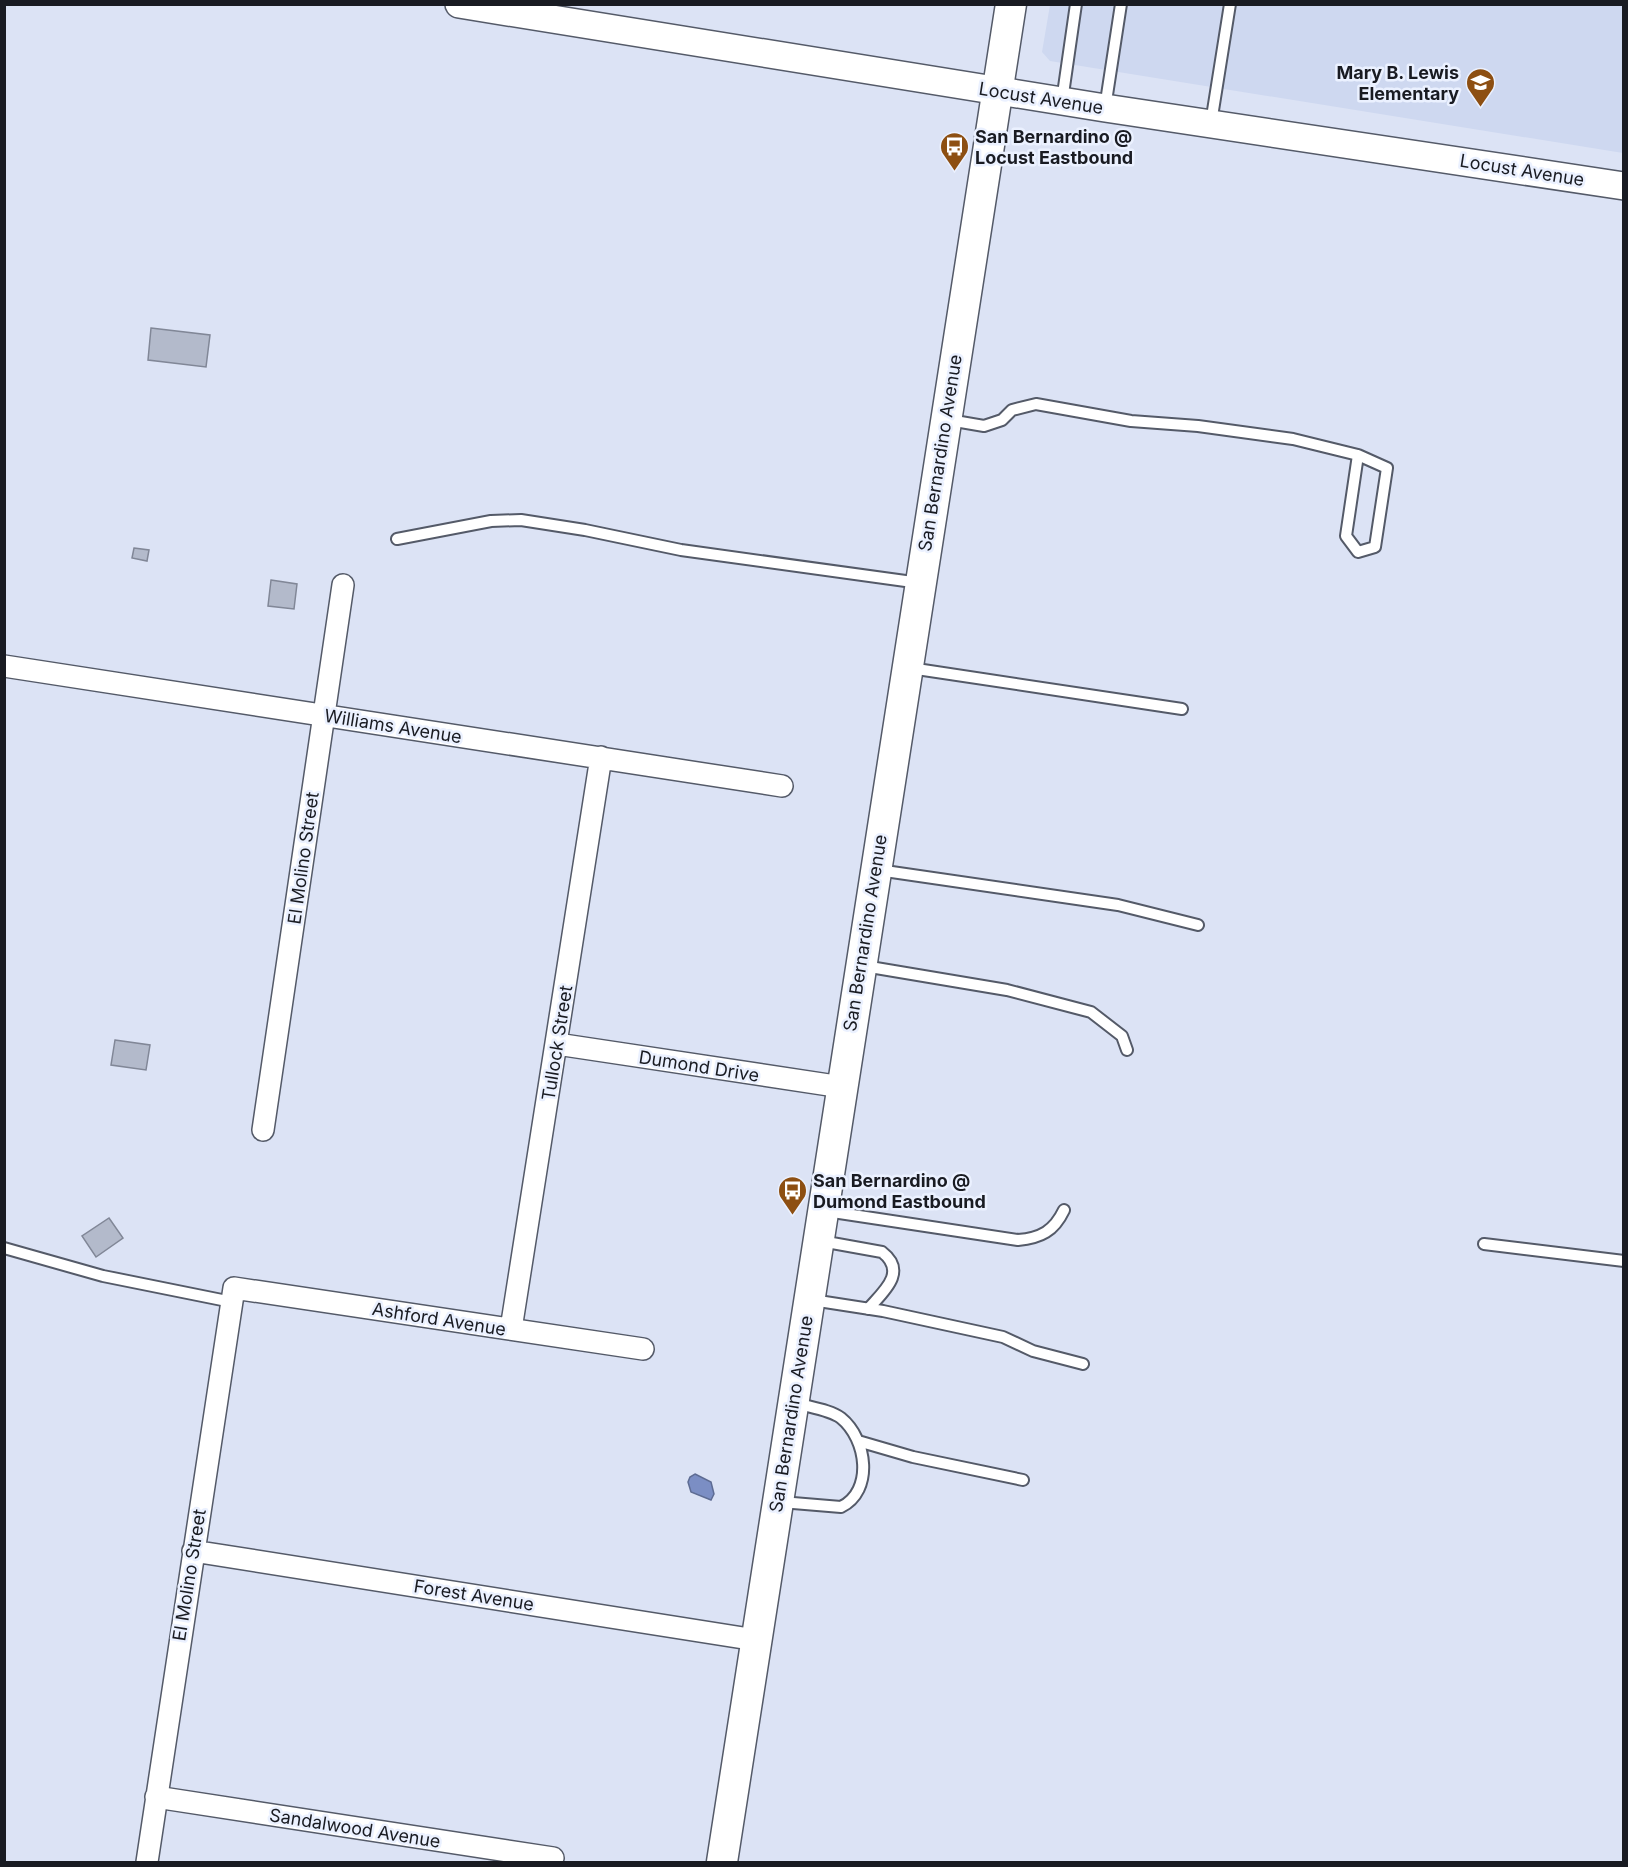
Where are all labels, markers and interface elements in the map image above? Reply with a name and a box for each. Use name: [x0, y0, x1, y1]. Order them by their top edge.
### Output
place label: Mary B. Lewis Elementary: [1337, 62, 1459, 104]
school or university icon: Mary B. Lewis Elementary: [1464, 66, 1496, 108]
street label: Locust Avenue: [977, 78, 1105, 118]
place label: San Bernardino @ Locust Eastbound: [975, 126, 1133, 168]
bus stop icon: San Bernardino @ Locust Eastbound: [938, 130, 970, 172]
street label: Locust Avenue: [1458, 150, 1586, 190]
street label: San Bernardino Avenue: [914, 353, 966, 553]
street label: Williams Avenue: [323, 705, 463, 747]
street label: El Molino Street: [283, 790, 323, 925]
street label: San Bernardino Avenue: [839, 833, 891, 1033]
street label: Tullock Street: [538, 984, 576, 1102]
street label: Dumond Drive: [637, 1046, 761, 1086]
place label: San Bernardino @ Dumond Eastbound: [813, 1170, 986, 1212]
bus stop icon: San Bernardino @ Dumond Eastbound: [776, 1174, 808, 1216]
street label: Ashford Avenue: [371, 1298, 507, 1340]
street label: San Bernardino Avenue: [765, 1314, 817, 1514]
street label: El Molino Street: [168, 1507, 210, 1642]
street label: Forest Avenue: [412, 1575, 536, 1615]
street label: Sandalwood Avenue: [268, 1804, 442, 1852]

